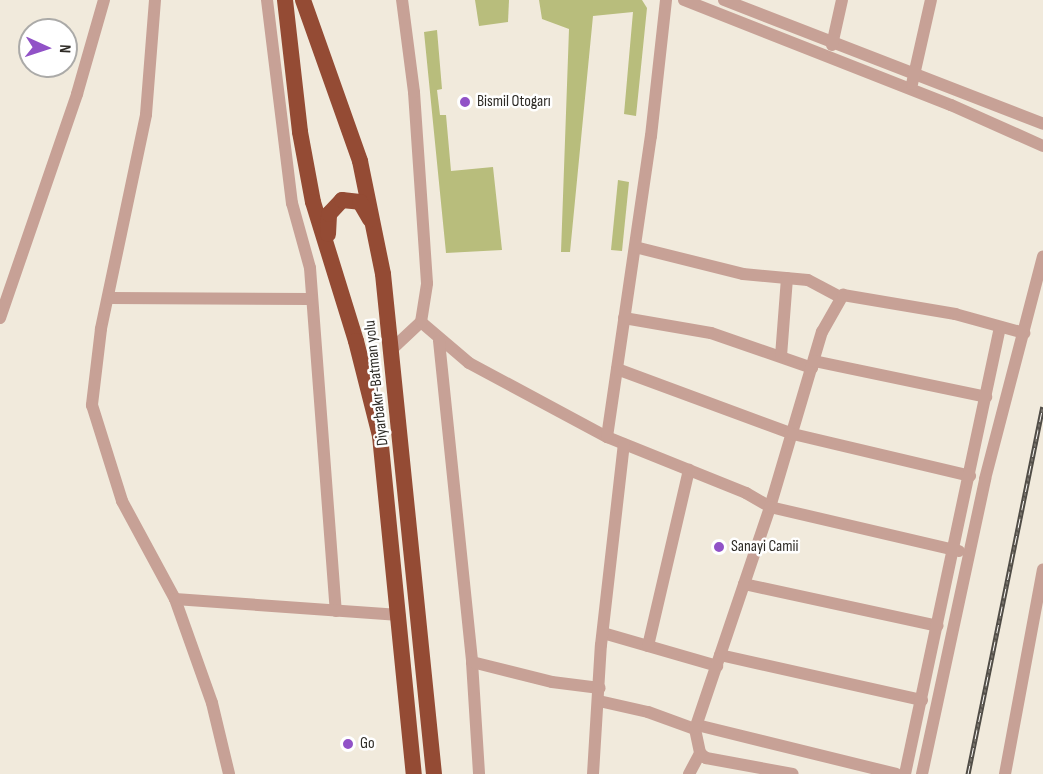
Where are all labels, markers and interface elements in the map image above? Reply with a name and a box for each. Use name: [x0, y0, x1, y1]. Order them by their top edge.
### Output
north arrow: [18, 18, 78, 78]
text: N: [55, 44, 74, 54]
place label: Bismil Otogarı: [477, 92, 551, 112]
marker: Bismil Otogarı: [458, 95, 472, 109]
street label: Diyarbakır-Batman yolu: [361, 319, 393, 447]
place label: Sanayi Camii: [731, 537, 798, 557]
marker: Sanayi Camii: [712, 540, 726, 554]
place label: Go: [360, 734, 375, 754]
marker: Go: [341, 737, 355, 751]

